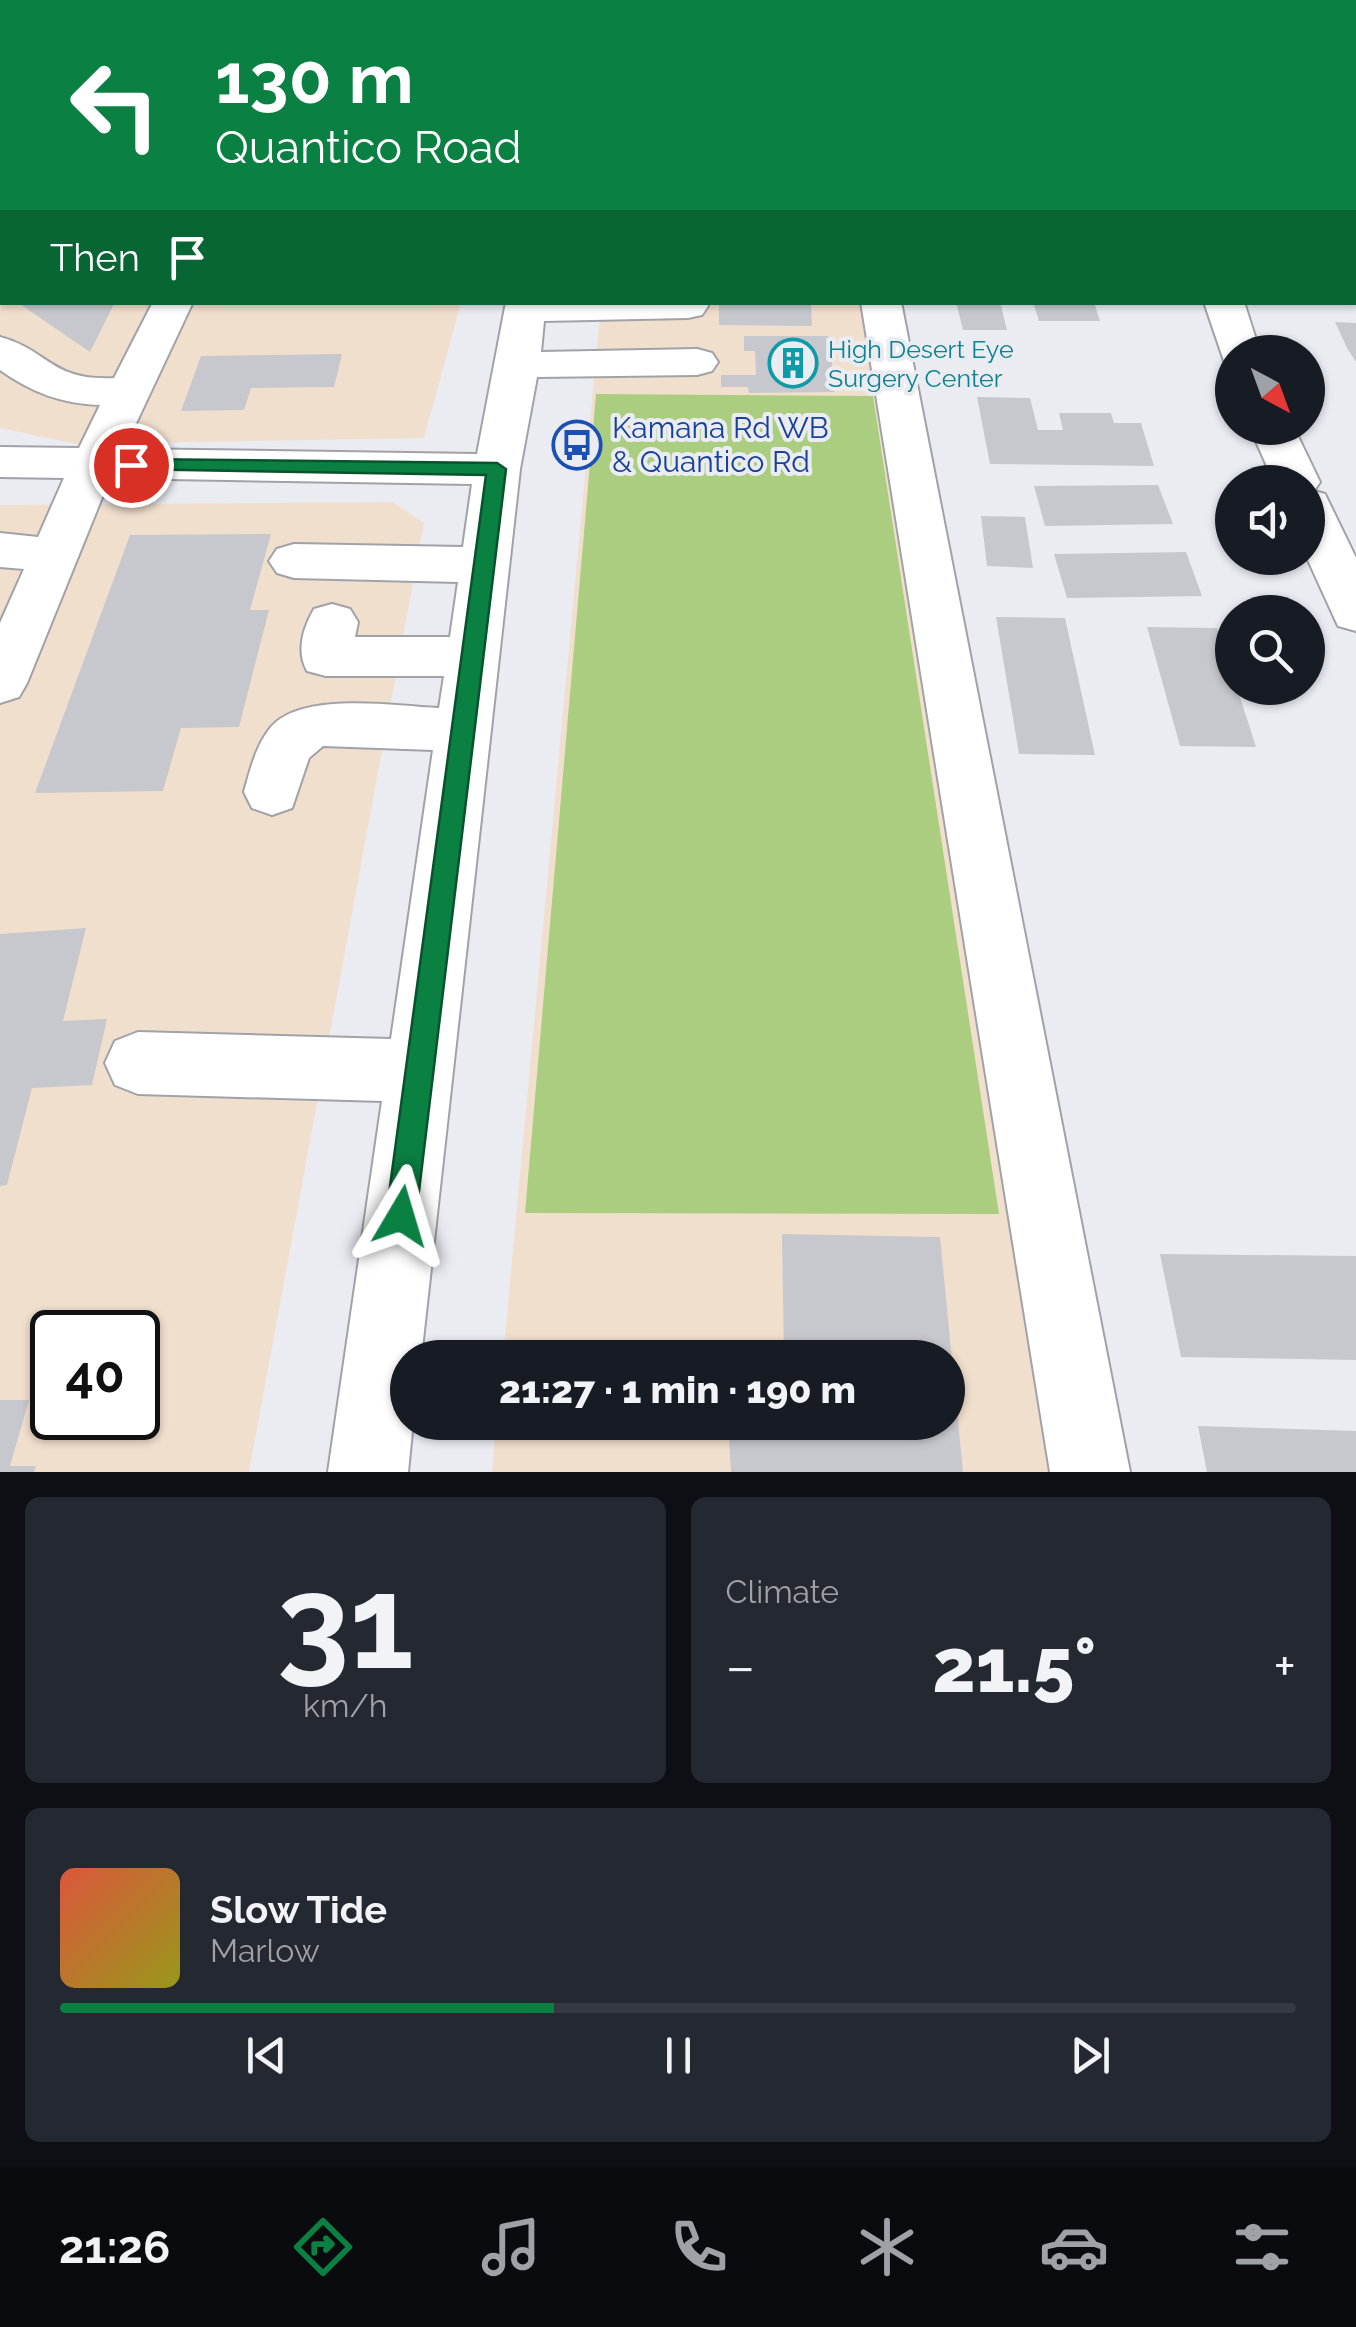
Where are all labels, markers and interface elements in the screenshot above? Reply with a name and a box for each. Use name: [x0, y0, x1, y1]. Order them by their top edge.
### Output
text: 130 m: [215, 37, 414, 119]
icon: left: [50, 40, 180, 170]
text: Quantico Road: [215, 121, 522, 174]
icon: arrive: [160, 230, 215, 285]
text: Then: [50, 235, 140, 280]
place label: High Desert Eye Surgery Center: [828, 334, 1014, 393]
north arrow: [1215, 335, 1325, 445]
map controls: [1215, 335, 1325, 705]
building icon: High Desert Eye Surgery Center: [767, 337, 819, 389]
place label: Kamana Rd WB & Quantico Rd: [612, 410, 829, 479]
bus stop icon: Kamana Rd WB & Quantico Rd: [551, 419, 603, 471]
pin: [89, 423, 174, 508]
icon: arrive: [104, 438, 159, 493]
button: sound: [1215, 465, 1325, 575]
button: search: [1215, 595, 1325, 705]
position arrow: [349, 1164, 453, 1268]
speed limit sign: 40: [30, 1310, 160, 1440]
text: 21:27 · 1 min · 190 m: [499, 1367, 856, 1412]
text: 31: [277, 1546, 414, 1698]
text: Climate: [726, 1573, 839, 1610]
text: 21.5°: [932, 1621, 1096, 1710]
text: −: [726, 1634, 755, 1699]
text: +: [1273, 1634, 1296, 1699]
text: km/h: [303, 1687, 387, 1724]
text: Slow Tide: [210, 1887, 387, 1932]
text: Marlow: [210, 1932, 320, 1969]
icon: previous: [239, 2028, 294, 2083]
icon: pause: [651, 2028, 706, 2083]
icon: next: [1063, 2028, 1118, 2083]
icon: directions: [288, 2212, 358, 2282]
icon: music: [476, 2212, 546, 2282]
icon: phone: [664, 2212, 734, 2282]
icon: climate: [852, 2212, 922, 2282]
icon: car: [1039, 2212, 1109, 2282]
icon: filters: [1227, 2212, 1297, 2282]
text: 21:26: [59, 2221, 170, 2274]

